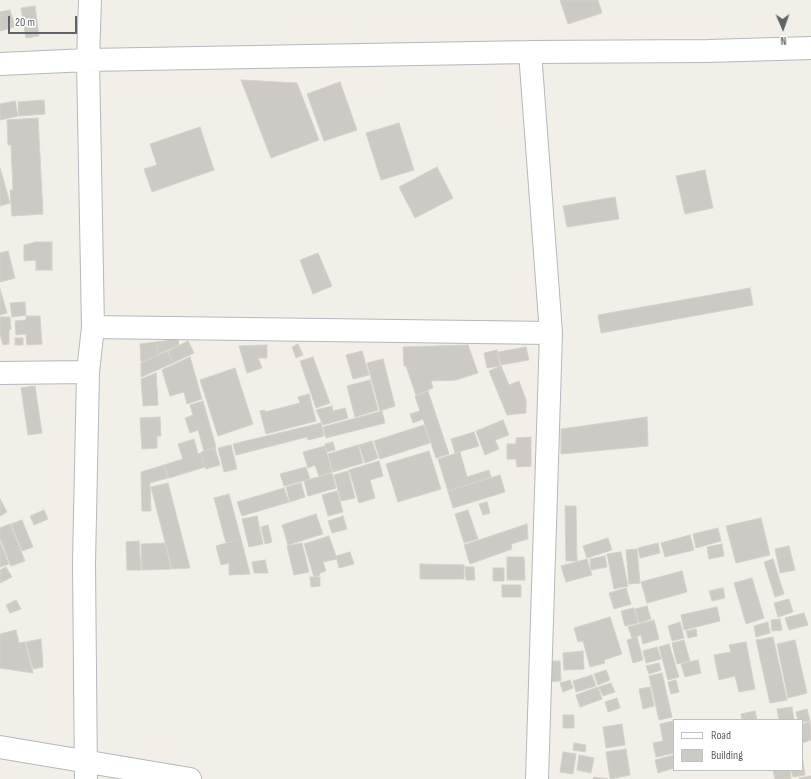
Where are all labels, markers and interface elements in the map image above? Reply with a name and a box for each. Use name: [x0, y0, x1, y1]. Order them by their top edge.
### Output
scale bar: [10, 8, 79, 34]
north arrow: [763, 8, 803, 48]
text: 20 m: [15, 15, 35, 30]
text: N: [780, 34, 787, 47]
legend: [673, 719, 803, 771]
text: Road: [711, 728, 731, 743]
text: Building: [711, 748, 743, 763]

